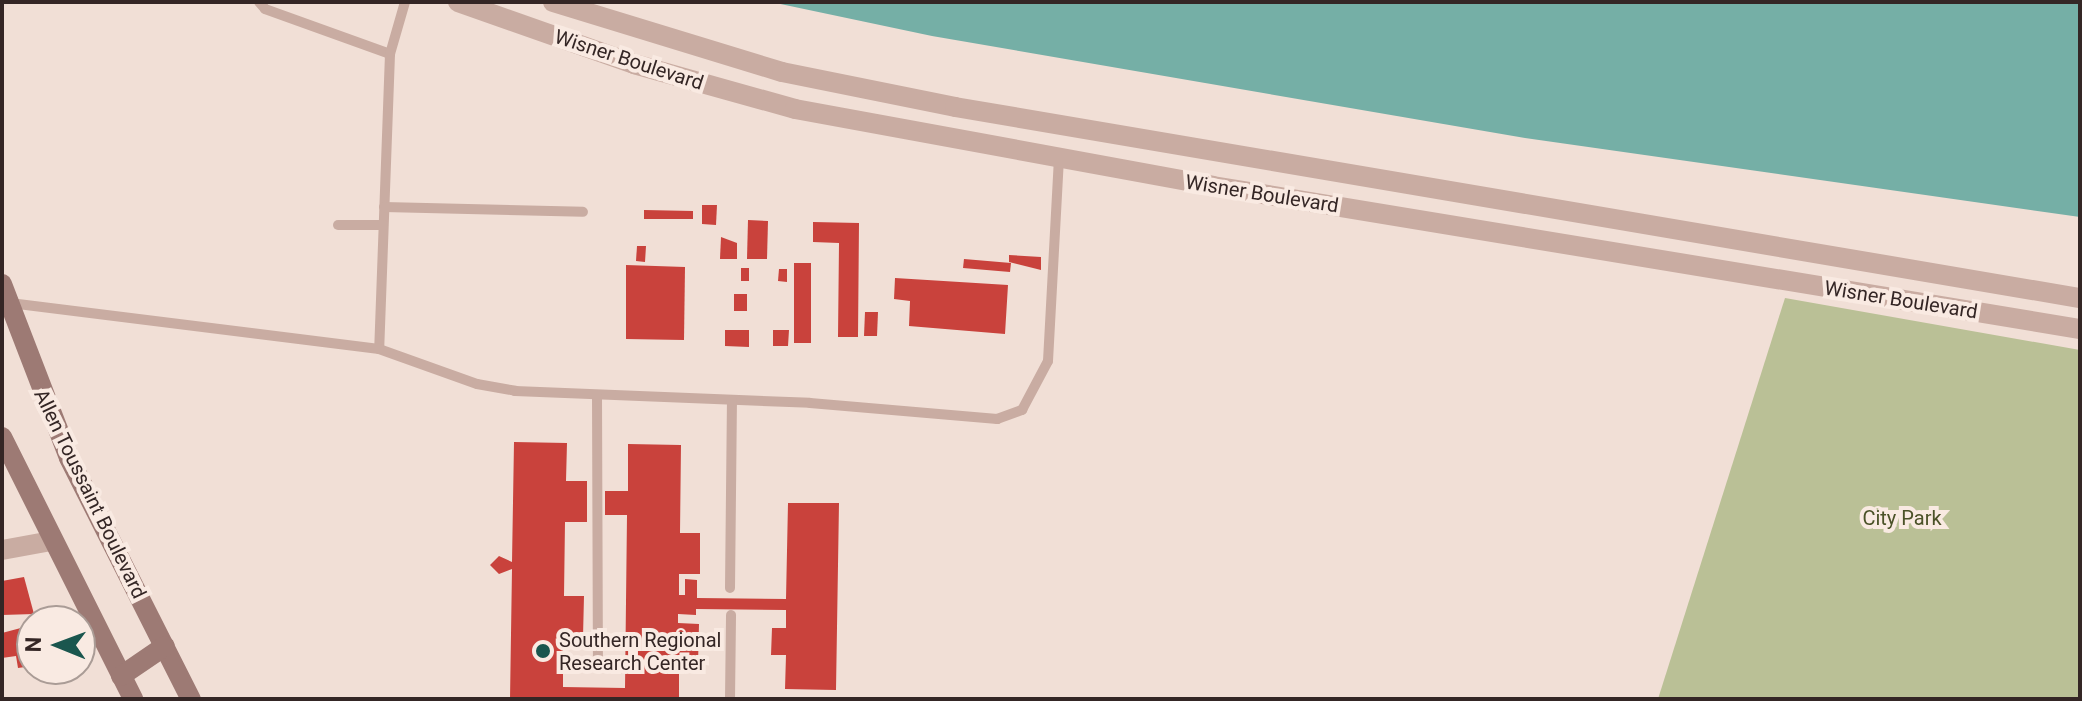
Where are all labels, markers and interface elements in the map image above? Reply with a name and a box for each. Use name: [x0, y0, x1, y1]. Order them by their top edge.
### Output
street label: Wisner Boulevard: [552, 25, 706, 95]
street label: Wisner Boulevard: [1184, 170, 1340, 218]
street label: Wisner Boulevard: [1823, 276, 1979, 324]
street label: Allen Toussaint Boulevard: [29, 385, 151, 603]
park label: City Park: [1862, 506, 1942, 530]
north arrow: [16, 605, 96, 685]
place label: Southern Regional Research Center: [559, 628, 721, 675]
text: N: [21, 637, 46, 653]
marker: Southern Regional Research Center: [534, 642, 552, 660]

